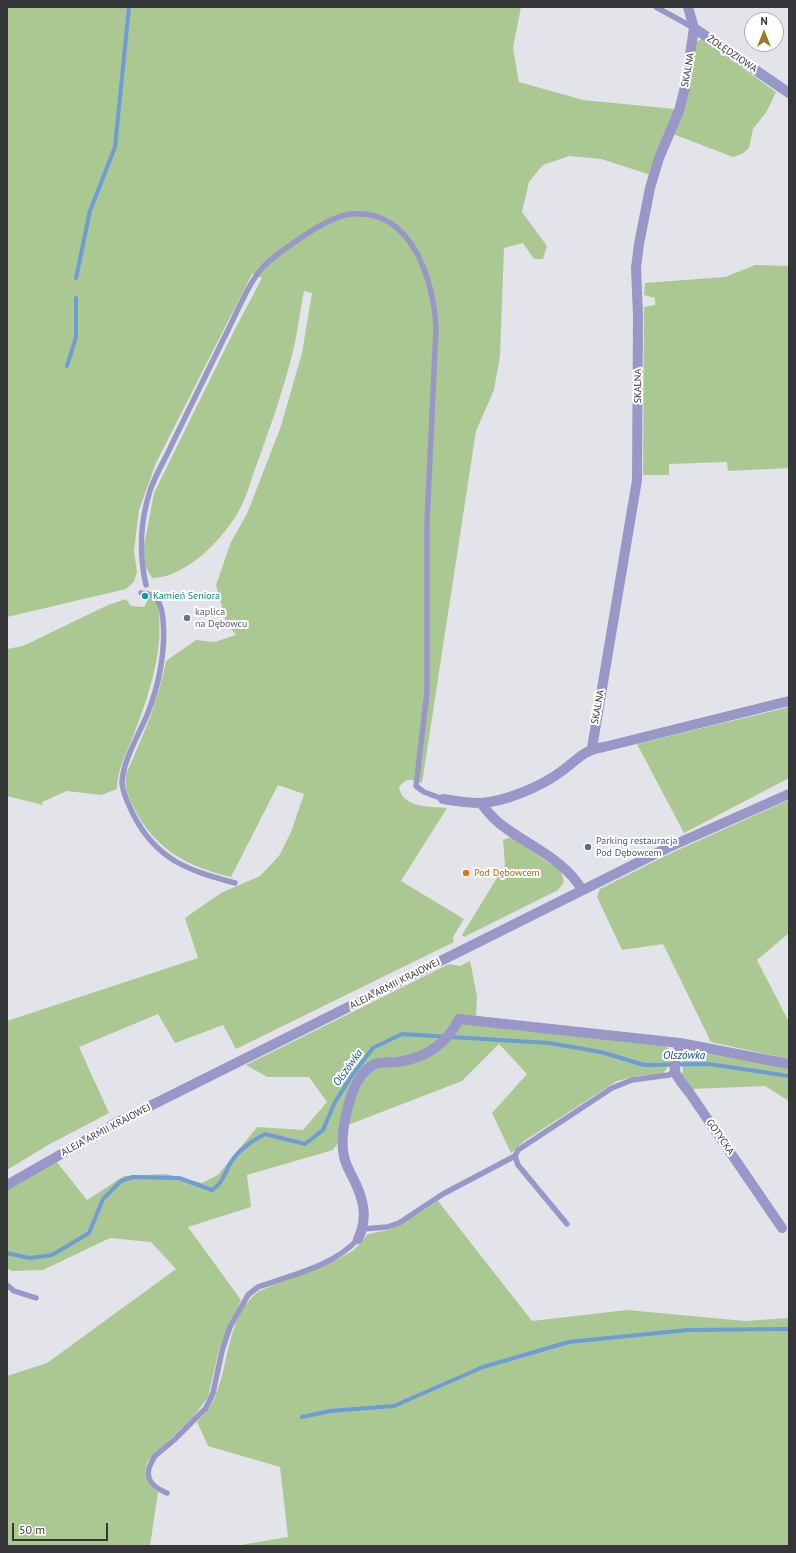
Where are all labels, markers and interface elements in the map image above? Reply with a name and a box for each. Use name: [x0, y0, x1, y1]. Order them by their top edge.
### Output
north arrow: [744, 12, 784, 52]
text: N: [760, 14, 768, 28]
street label: ŻOŁĘDZIOWA: [705, 33, 759, 75]
street label: SKALNA: [679, 52, 697, 88]
street label: SKALNA: [632, 369, 644, 403]
place label: Kamień Seniora: [153, 590, 220, 602]
marker: Kamień Seniora: [140, 591, 150, 601]
place label: kaplica na Dębowcu: [195, 606, 248, 630]
marker: kaplica na Dębowcu: [182, 613, 192, 623]
street label: SKALNA: [589, 689, 607, 725]
place label: Parking restauracja Pod Dębowcem: [596, 835, 678, 858]
marker: Parking restauracja Pod Dębowcem: [583, 842, 593, 852]
place label: Pod Dębowcem: [474, 867, 540, 879]
marker: Pod Dębowcem: [461, 868, 471, 878]
street label: ALEJA ARMII KRAJOWEJ: [348, 956, 442, 1012]
water label: Olszówka: [330, 1047, 366, 1089]
water label: Olszówka: [663, 1049, 705, 1063]
street label: ALEJA ARMII KRAJOWEJ: [59, 1101, 153, 1159]
street label: GOTYCKA: [703, 1117, 737, 1157]
scale bar: [14, 1515, 110, 1541]
text: 50 m: [19, 1522, 45, 1537]

